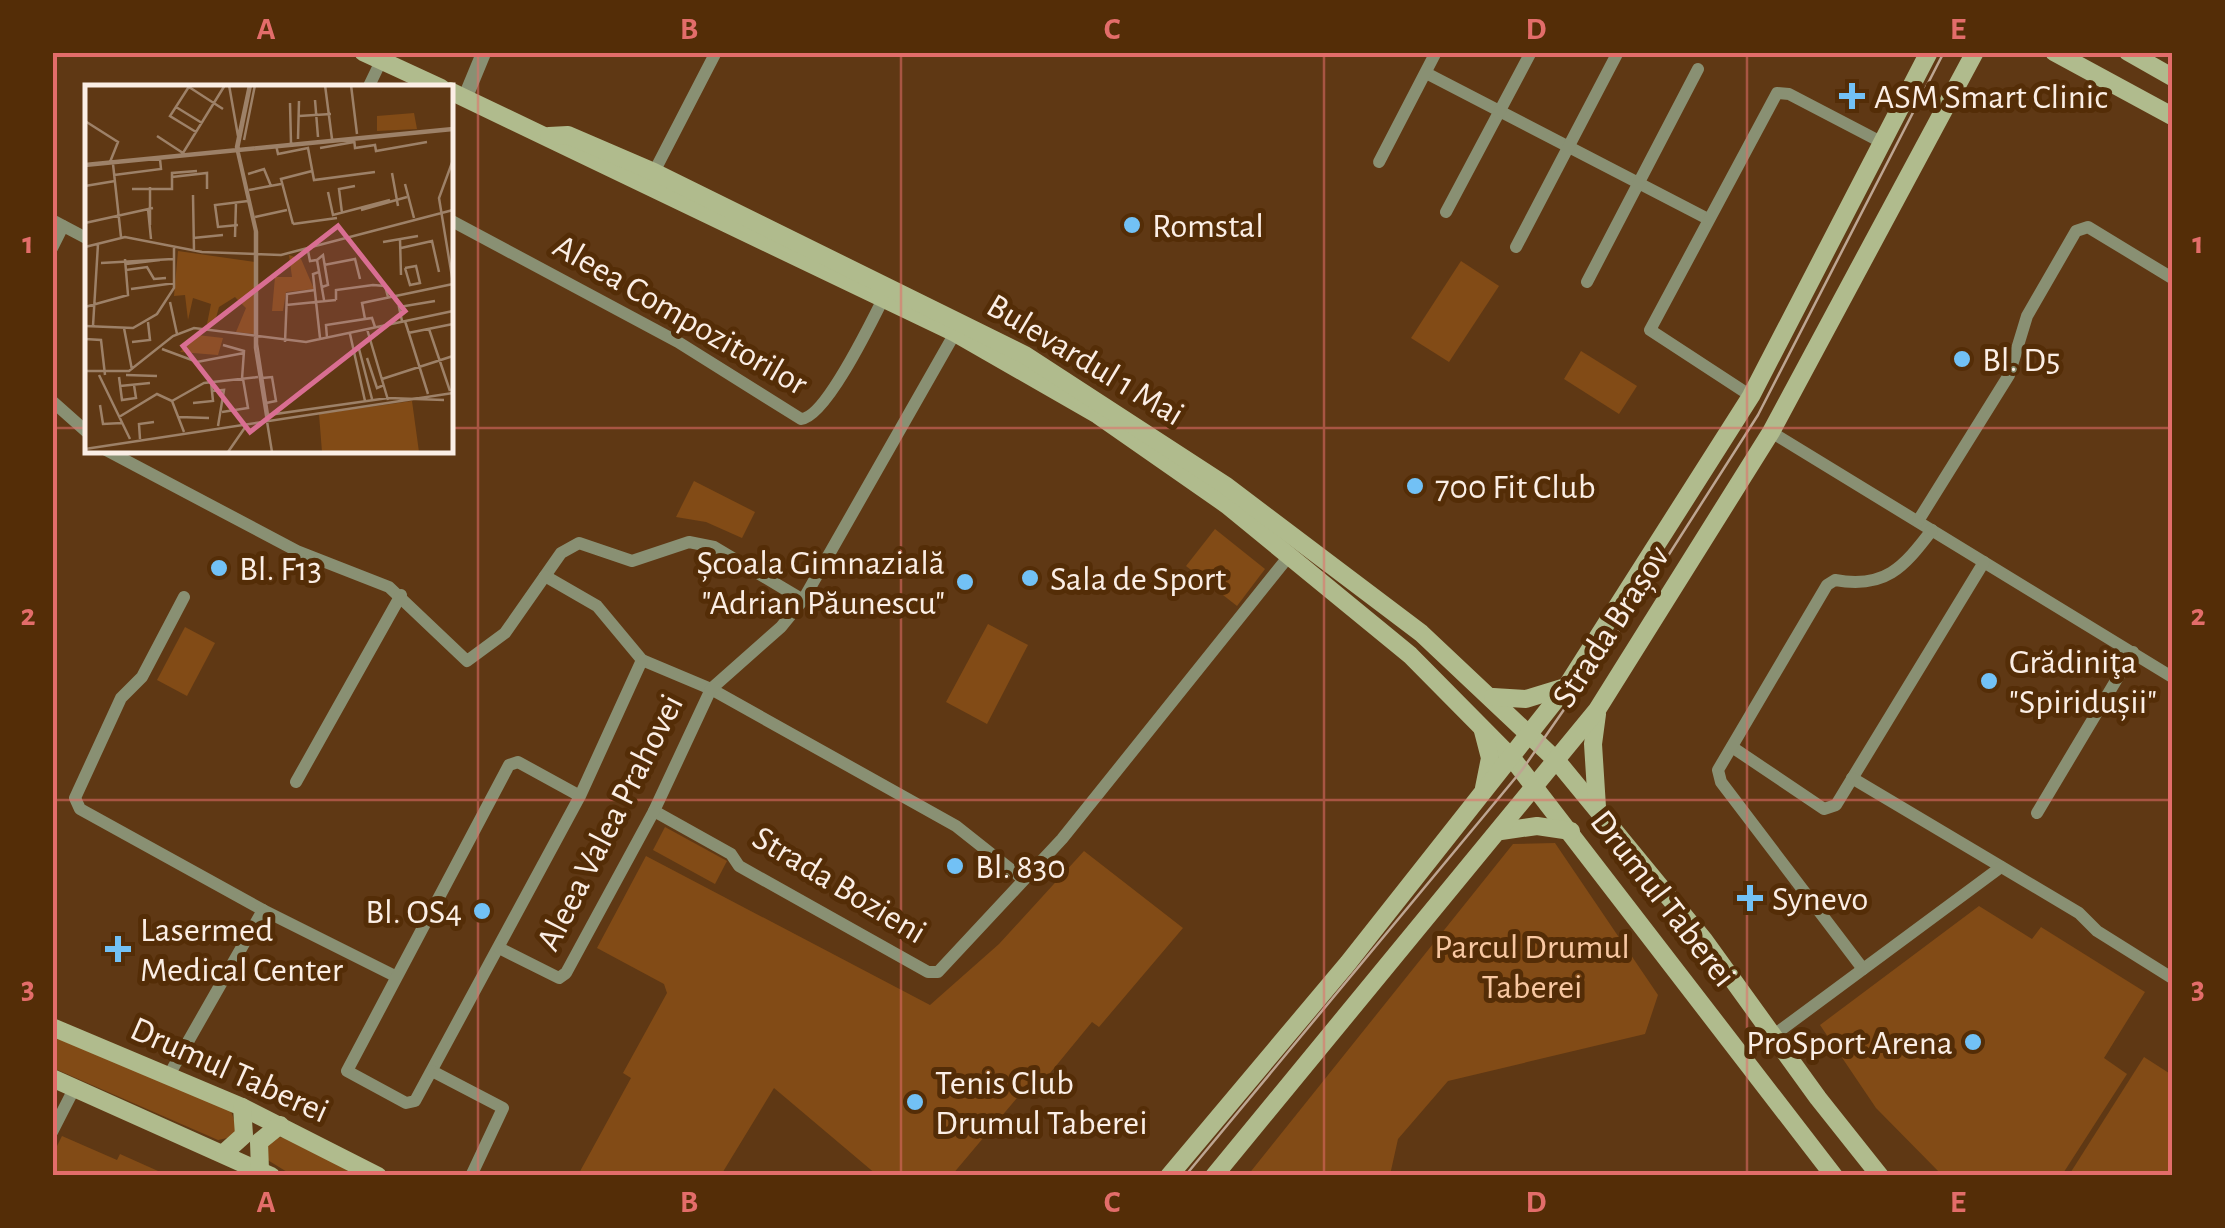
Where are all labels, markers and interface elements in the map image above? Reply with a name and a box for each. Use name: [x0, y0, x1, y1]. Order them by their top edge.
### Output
text: A: [256, 13, 276, 45]
text: B: [680, 13, 698, 45]
text: C: [1104, 13, 1121, 45]
text: D: [1526, 13, 1547, 45]
text: E: [1950, 13, 1966, 45]
place label: ASM Smart Clinic: [1874, 80, 2108, 115]
marker: ASM Smart Clinic: [1839, 83, 1865, 109]
inset map: [85, 85, 452, 452]
place label: Romstal: [1152, 209, 1264, 244]
marker: Romstal: [1121, 214, 1143, 236]
text: 1: [22, 227, 34, 259]
text: 1: [2192, 227, 2204, 259]
street label: Aleea Compozitorilor: [547, 228, 814, 403]
street label: Bulevardul 1 Mai: [981, 288, 1190, 433]
place label: Bl. D5: [1982, 343, 2060, 378]
marker: Bl. D5: [1951, 348, 1973, 370]
place label: 700 Fit Club: [1435, 470, 1596, 505]
marker: 700 Fit Club: [1404, 475, 1426, 497]
street label: Strada Brașov: [1546, 540, 1678, 715]
place label: Școala Gimnazială "Adrian Păunescu": [697, 546, 945, 621]
place label: Bl. F13: [239, 552, 322, 587]
marker: Bl. F13: [208, 557, 230, 579]
place label: Sala de Sport: [1050, 562, 1226, 597]
marker: Sala de Sport: [1019, 567, 1041, 589]
marker: Școala Gimnazială "Adrian Păunescu": [954, 571, 976, 593]
text: 2: [20, 599, 36, 631]
text: 2: [2190, 599, 2206, 631]
place label: Grădiniţa "Spiridușii": [2009, 645, 2157, 722]
marker: Grădiniţa "Spiridușii": [1978, 670, 2000, 692]
street label: Aleea Valea Prahovei: [531, 689, 690, 956]
street label: Drumul Taberei: [1584, 804, 1742, 994]
street label: Strada Bozieni: [746, 820, 932, 951]
place label: Bl. 830: [975, 850, 1066, 885]
marker: Bl. 830: [944, 855, 966, 877]
place label: Synevo: [1772, 882, 1868, 917]
marker: Synevo: [1737, 885, 1763, 911]
place label: Bl. OS4: [365, 895, 462, 930]
marker: Bl. OS4: [471, 900, 493, 922]
place label: Lasermed Medical Center: [140, 913, 344, 988]
park label: Parcul Drumul Taberei: [1434, 930, 1630, 1005]
marker: Lasermed Medical Center: [105, 936, 131, 962]
text: 3: [21, 972, 35, 1004]
text: 3: [2191, 972, 2205, 1004]
street label: Drumul Taberei: [125, 1011, 334, 1130]
place label: ProSport Arena: [1746, 1026, 1953, 1061]
marker: ProSport Arena: [1962, 1031, 1984, 1053]
place label: Tenis Club Drumul Taberei: [935, 1066, 1148, 1141]
marker: Tenis Club Drumul Taberei: [904, 1091, 926, 1113]
text: A: [256, 1186, 276, 1218]
text: B: [680, 1186, 698, 1218]
text: C: [1104, 1186, 1121, 1218]
text: D: [1526, 1186, 1547, 1218]
text: E: [1950, 1186, 1966, 1218]

